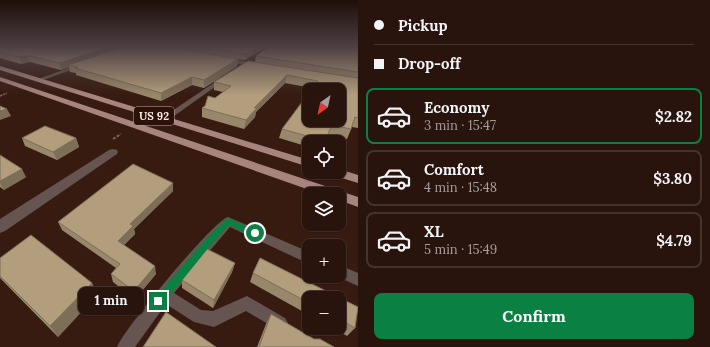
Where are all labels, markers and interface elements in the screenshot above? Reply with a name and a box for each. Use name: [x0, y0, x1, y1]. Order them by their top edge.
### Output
text: Pickup: [398, 16, 447, 35]
text: Drop-off: [398, 54, 460, 73]
north arrow: [302, 83, 346, 127]
map controls: [302, 83, 346, 335]
icon: car: [376, 98, 412, 134]
text: Economy: [424, 98, 489, 117]
road number: US 92: [134, 107, 174, 125]
text: $2.82: [655, 107, 692, 126]
text: 3 min · 15:47: [424, 117, 496, 134]
button: locate: [302, 135, 346, 179]
icon: car: [376, 160, 412, 196]
text: Comfort: [424, 160, 484, 179]
text: $3.80: [653, 169, 692, 188]
text: 4 min · 15:48: [424, 179, 497, 196]
button: layers: [302, 187, 346, 231]
icon: car: [376, 222, 412, 258]
text: XL: [424, 222, 444, 241]
route start: [246, 224, 264, 242]
text: $4.79: [656, 231, 692, 250]
button: +: [302, 239, 346, 283]
text: 5 min · 15:49: [424, 241, 497, 258]
callout: 1 min: [78, 287, 144, 315]
button: −: [302, 291, 346, 335]
text: 1 min: [94, 292, 128, 309]
route end: [149, 292, 167, 310]
button: Confirm: [374, 293, 694, 339]

